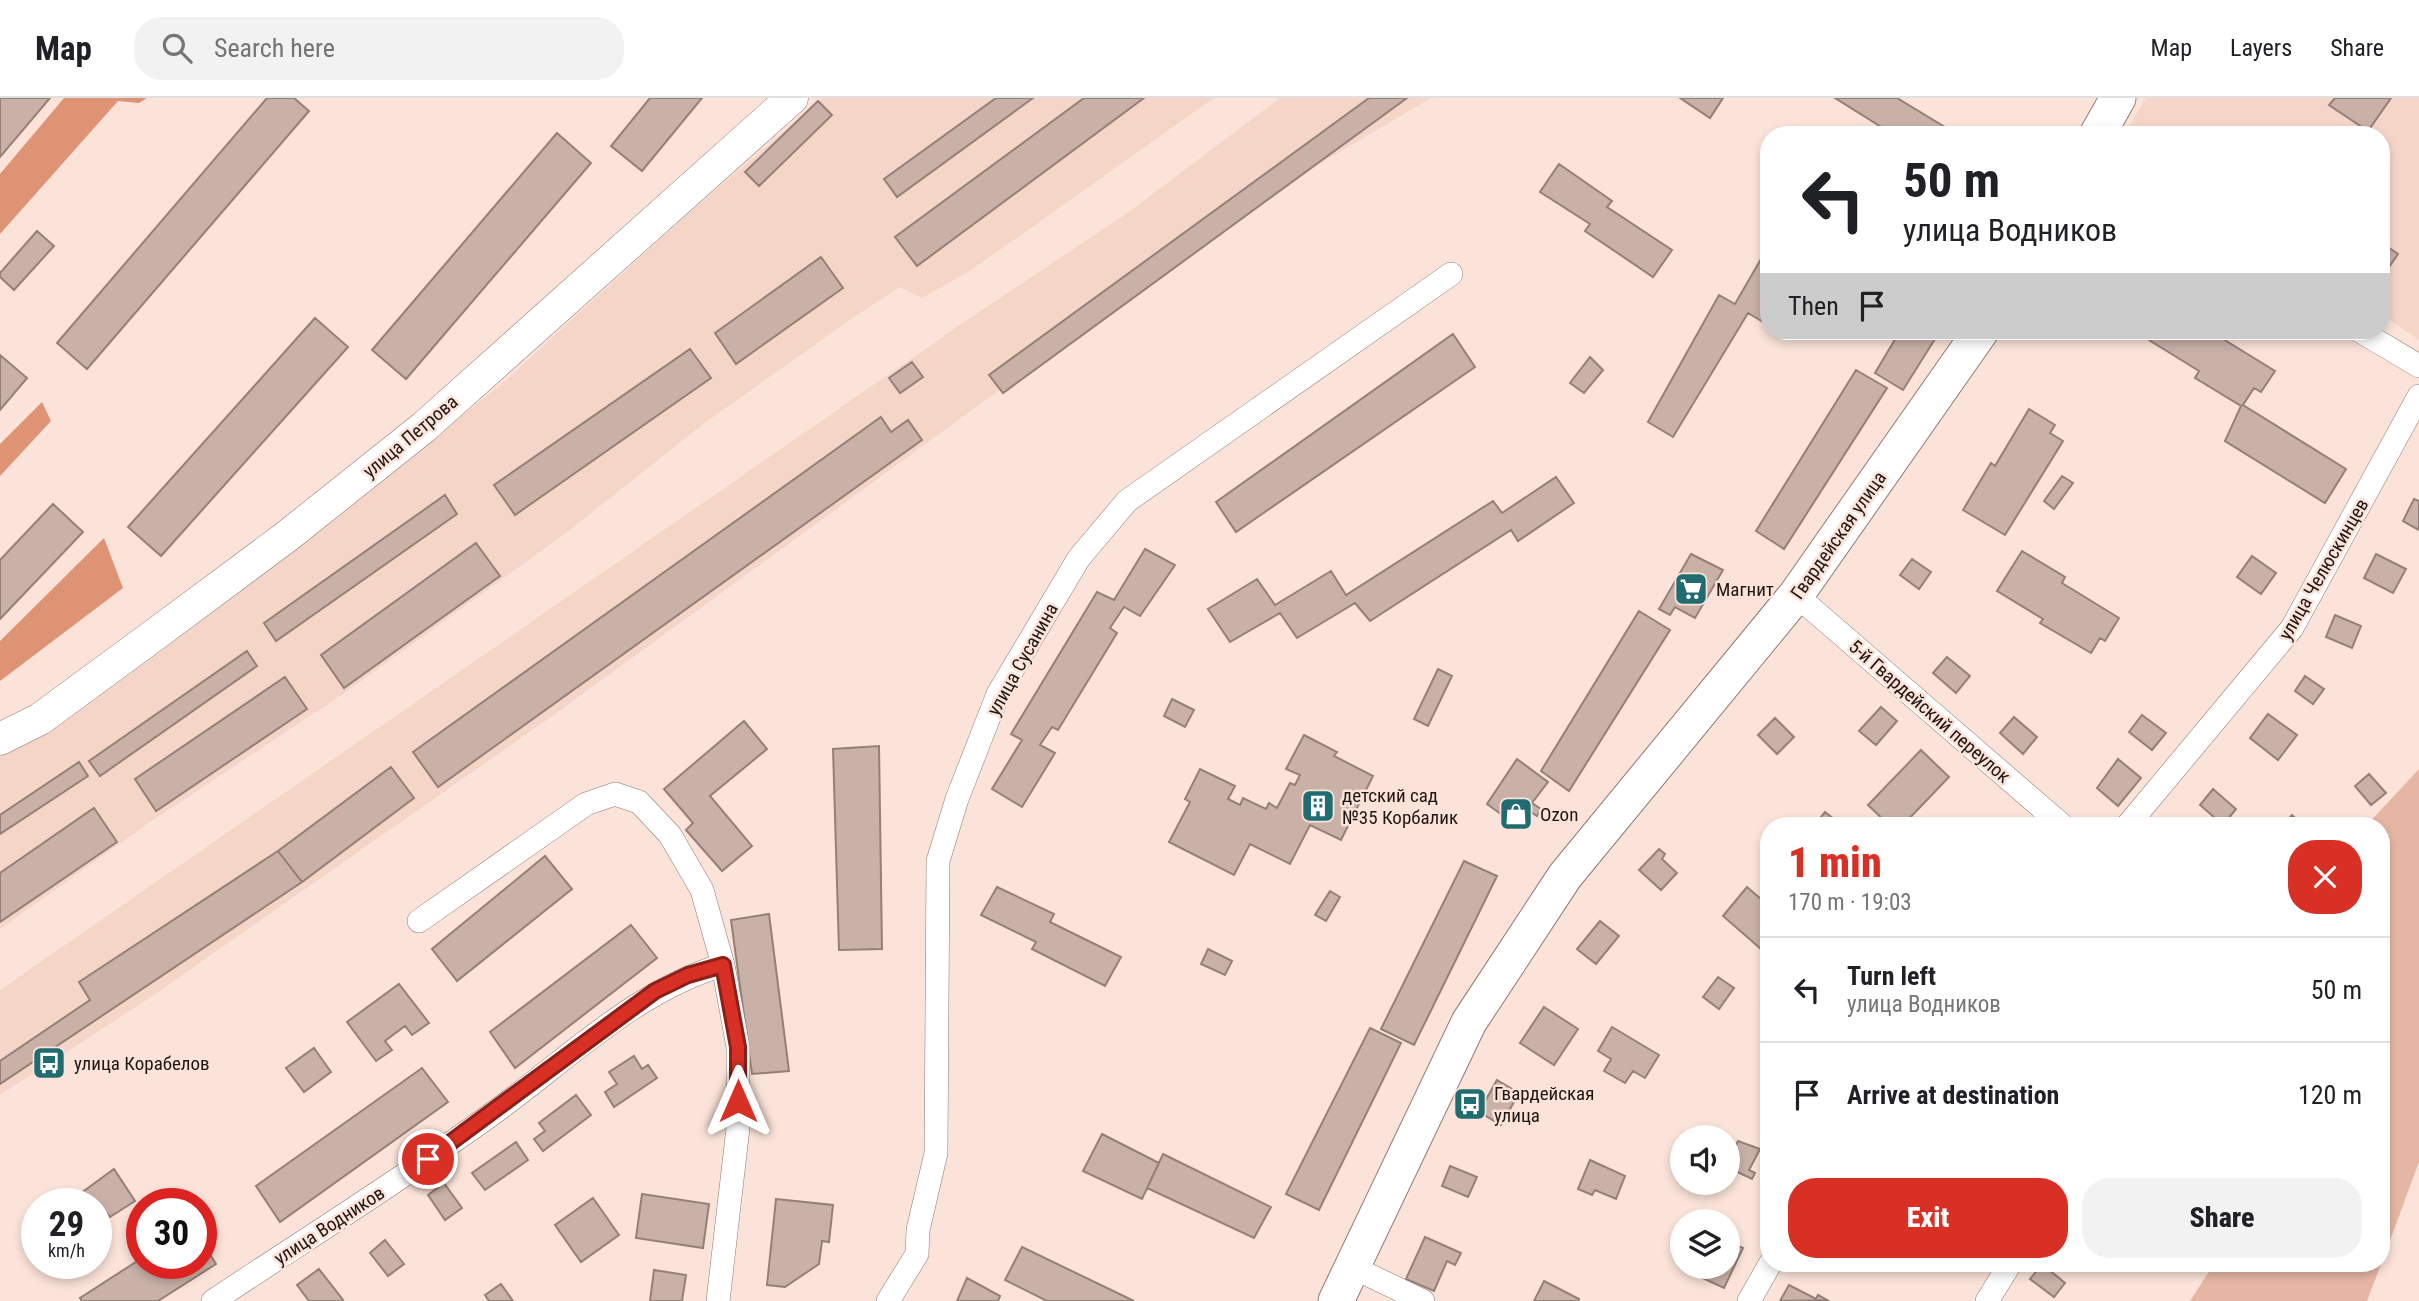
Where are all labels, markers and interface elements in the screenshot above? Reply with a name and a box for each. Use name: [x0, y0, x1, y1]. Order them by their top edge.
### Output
search box: [134, 17, 624, 80]
text: Map: [35, 29, 92, 68]
icon: search: [158, 29, 196, 67]
text: Search here: [214, 33, 335, 63]
text: Map: [2151, 34, 2192, 62]
text: Layers: [2230, 34, 2292, 62]
text: Share: [2330, 34, 2384, 62]
text: 50 m: [1903, 152, 2000, 209]
icon: left: [1788, 154, 1879, 245]
text: улица Водников: [1903, 211, 2117, 249]
icon: arrive: [1853, 287, 1891, 325]
text: Then: [1788, 291, 1839, 321]
street label: улица Петрова: [358, 390, 462, 483]
street label: Гвардейская улица: [1786, 467, 1891, 604]
street label: улица Челюскинцев: [2274, 494, 2373, 644]
supermarket icon: Магнит: [1672, 570, 1710, 608]
place label: Магнит: [1716, 578, 1774, 601]
street label: улица Сусанина: [982, 599, 1063, 719]
street label: 5-й Гвардейский переулок: [1844, 635, 2015, 788]
place label: детский сад №35 Корбалик: [1342, 784, 1458, 829]
building icon: детский сад №35 Корбалик: [1299, 787, 1337, 825]
shop icon: Ozon: [1497, 795, 1535, 833]
place label: Ozon: [1540, 803, 1578, 826]
text: 1 min: [1788, 838, 1882, 887]
button: close: [2288, 840, 2362, 914]
text: 170 m · 19:03: [1788, 889, 1912, 916]
text: Turn left: [1847, 961, 1936, 991]
icon: left: [1788, 971, 1826, 1009]
text: 50 m: [2311, 975, 2362, 1005]
text: улица Водников: [1847, 991, 2001, 1018]
bus stop icon: улица Корабелов: [30, 1044, 68, 1082]
place label: улица Корабелов: [74, 1052, 210, 1075]
position arrow: [701, 1064, 775, 1138]
icon: arrive: [1788, 1076, 1826, 1114]
text: Arrive at destination: [1847, 1080, 2059, 1110]
text: 120 m: [2298, 1080, 2362, 1110]
place label: Гвардейская улица: [1494, 1082, 1594, 1127]
bus stop icon: Гвардейская улица: [1451, 1085, 1489, 1123]
map controls: [1670, 1125, 1740, 1279]
button: sound: [1670, 1125, 1740, 1195]
pin: [398, 1129, 458, 1189]
icon: arrive: [409, 1140, 447, 1178]
button: Exit: [1788, 1178, 2068, 1258]
button: Share: [2082, 1178, 2362, 1258]
street label: улица Водников: [270, 1181, 389, 1270]
speed limit sign: 30: [126, 1188, 217, 1279]
text: 29: [49, 1204, 84, 1245]
button: layers: [1670, 1209, 1740, 1279]
text: km/h: [48, 1240, 85, 1261]

